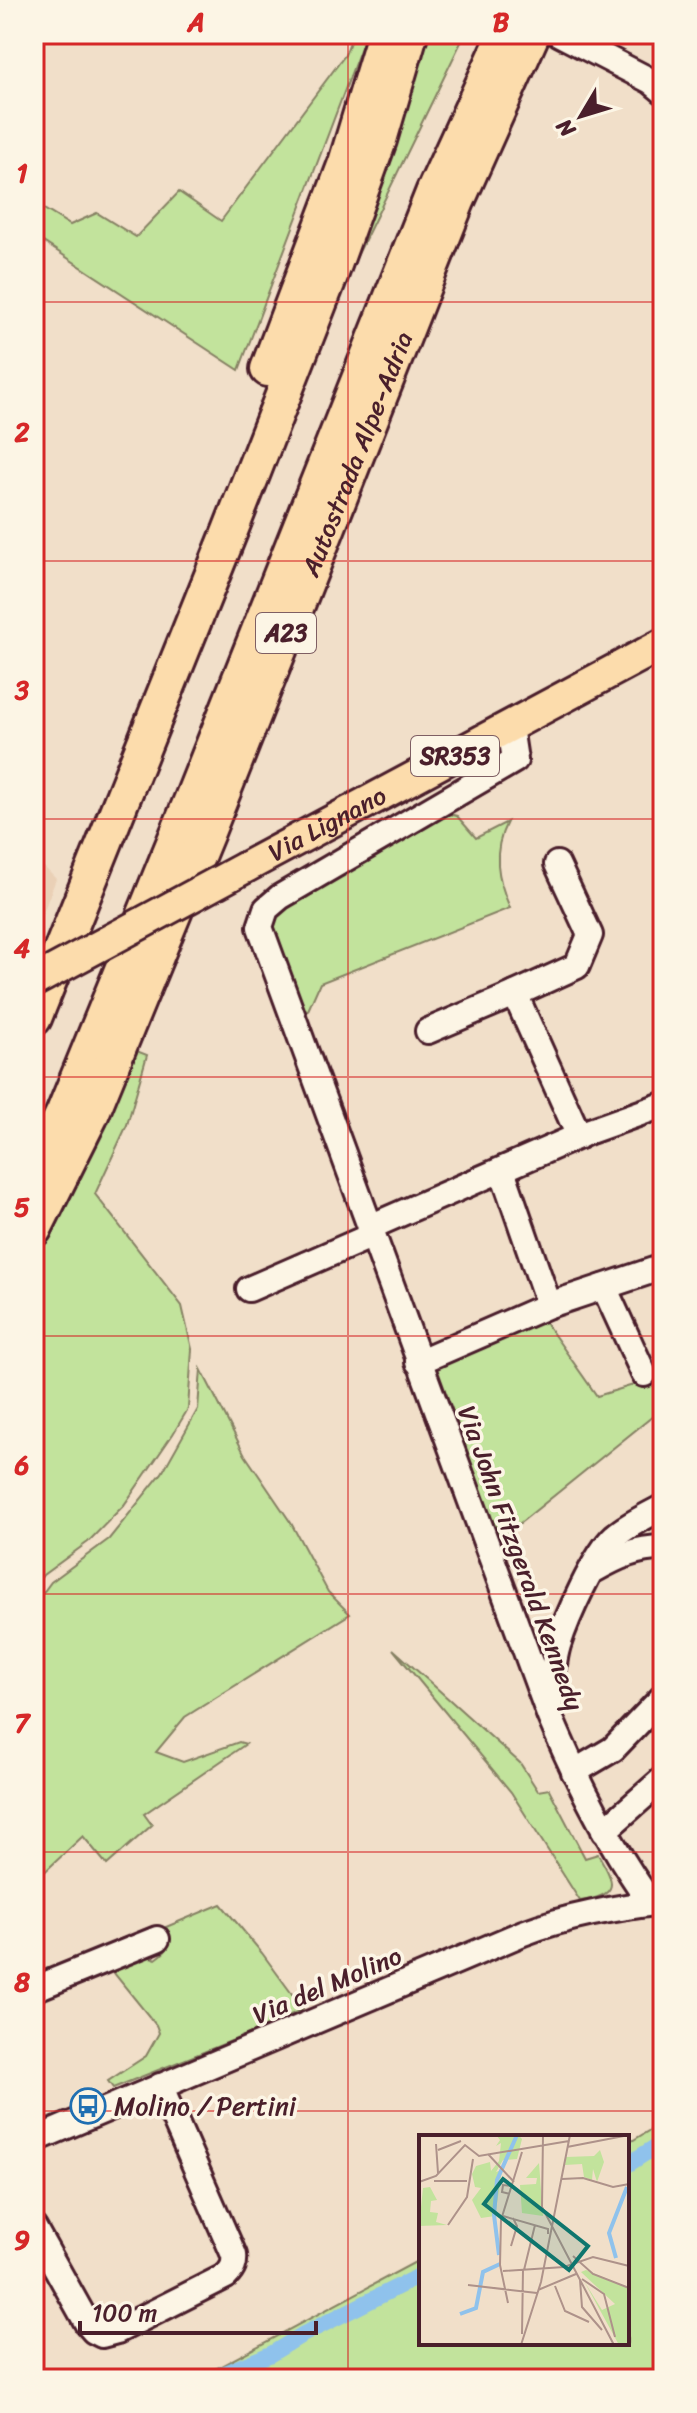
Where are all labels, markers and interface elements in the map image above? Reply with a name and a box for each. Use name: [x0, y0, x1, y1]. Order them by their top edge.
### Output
text: A: [186, 0, 205, 45]
text: B: [493, 0, 510, 45]
north arrow: [541, 76, 621, 156]
text: N: [545, 109, 586, 147]
text: 1: [16, 150, 28, 196]
street label: Autostrada Alpe-Adria: [287, 324, 426, 584]
text: 2: [13, 409, 30, 455]
road number: A23: [256, 613, 316, 653]
text: 3: [14, 667, 30, 713]
road number: SR353: [411, 736, 499, 776]
street label: Via Lignano: [259, 773, 395, 874]
text: 4: [14, 925, 30, 971]
text: 5: [14, 1184, 30, 1230]
street label: Via John Fitzgerald Kennedy: [444, 1399, 598, 1718]
text: 6: [14, 1442, 30, 1488]
text: 7: [15, 1700, 32, 1746]
street label: Via del Molino: [245, 1933, 409, 2037]
text: 8: [13, 1959, 30, 2005]
place label: Molino / Pertini: [114, 2083, 297, 2129]
bus stop icon: Molino / Pertini: [69, 2087, 107, 2125]
inset map: [419, 2135, 629, 2345]
text: 9: [14, 2217, 30, 2263]
scale bar: [80, 2285, 316, 2335]
text: 100 m: [92, 2292, 157, 2334]

